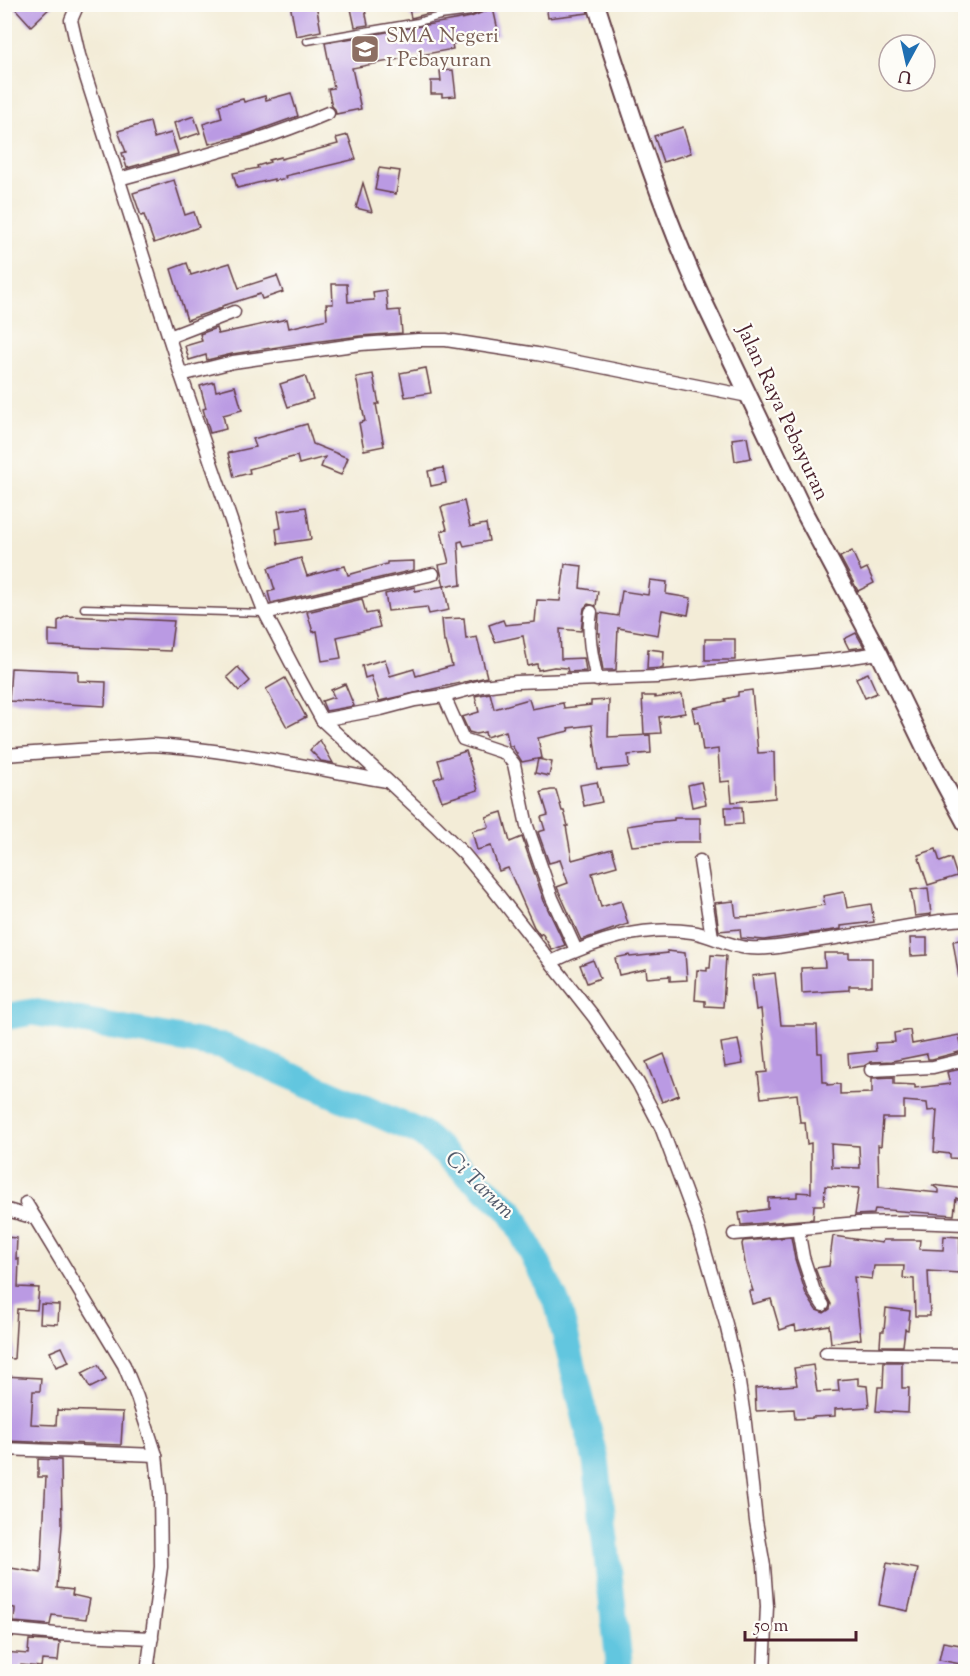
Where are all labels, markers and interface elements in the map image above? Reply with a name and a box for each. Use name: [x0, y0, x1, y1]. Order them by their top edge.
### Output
place label: SMA Negeri 1 Pebayuran: [386, 22, 499, 76]
school or university icon: SMA Negeri 1 Pebayuran: [349, 33, 381, 65]
north arrow: [877, 33, 937, 93]
text: U: [896, 63, 913, 88]
street label: Jalan Raya Pebayuran: [728, 319, 836, 506]
water label: Ci Tarum: [437, 1145, 521, 1228]
scale bar: [745, 1604, 856, 1642]
text: 50 m: [753, 1614, 789, 1640]

